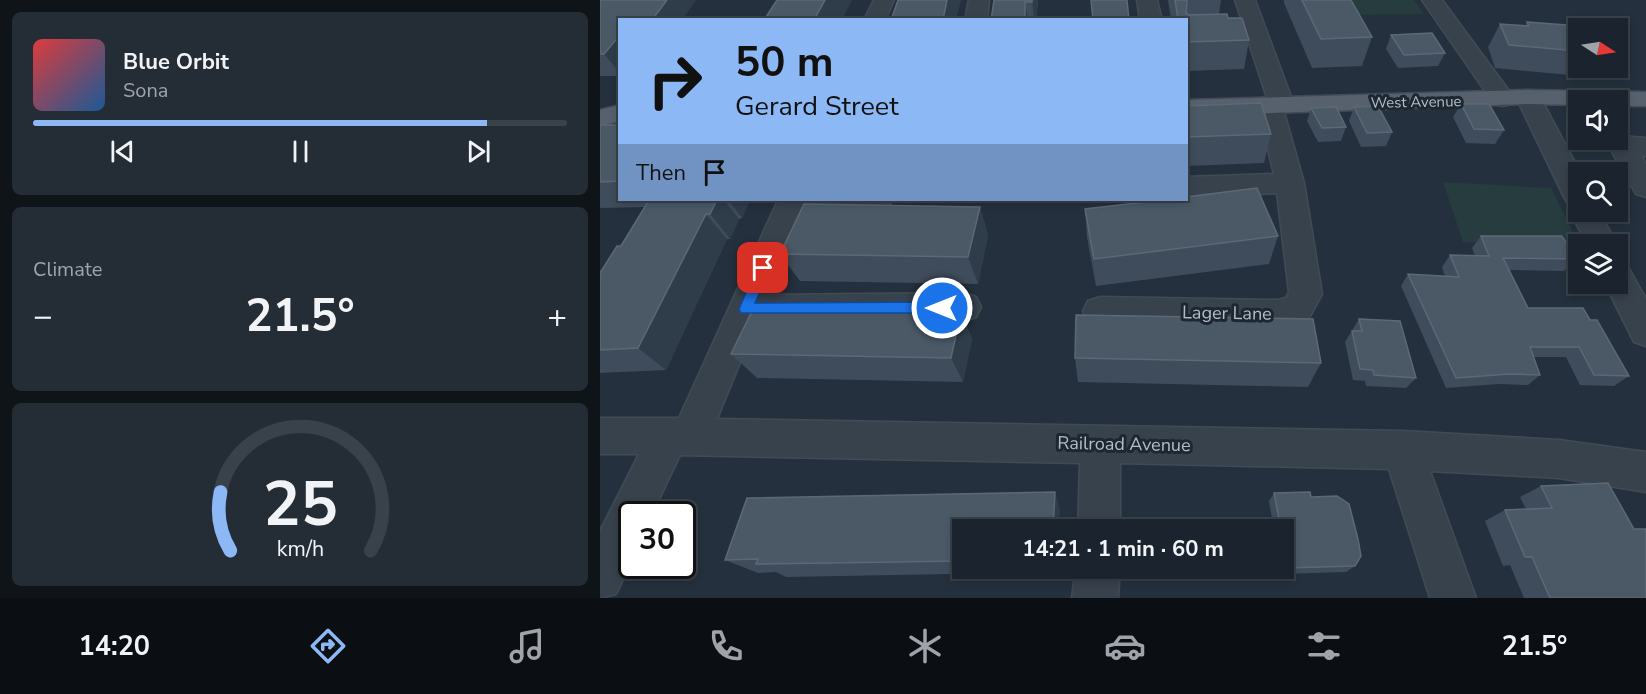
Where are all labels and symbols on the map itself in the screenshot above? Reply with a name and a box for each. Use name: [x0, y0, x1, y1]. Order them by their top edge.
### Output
north arrow: [1568, 18, 1628, 78]
street label: West Avenue: [1370, 91, 1462, 113]
pin: [737, 242, 788, 293]
position arrow: [910, 276, 974, 340]
street label: Lager Lane: [1182, 300, 1272, 326]
street label: Railroad Avenue: [1057, 431, 1191, 457]
speed limit sign: 30: [618, 501, 696, 579]

